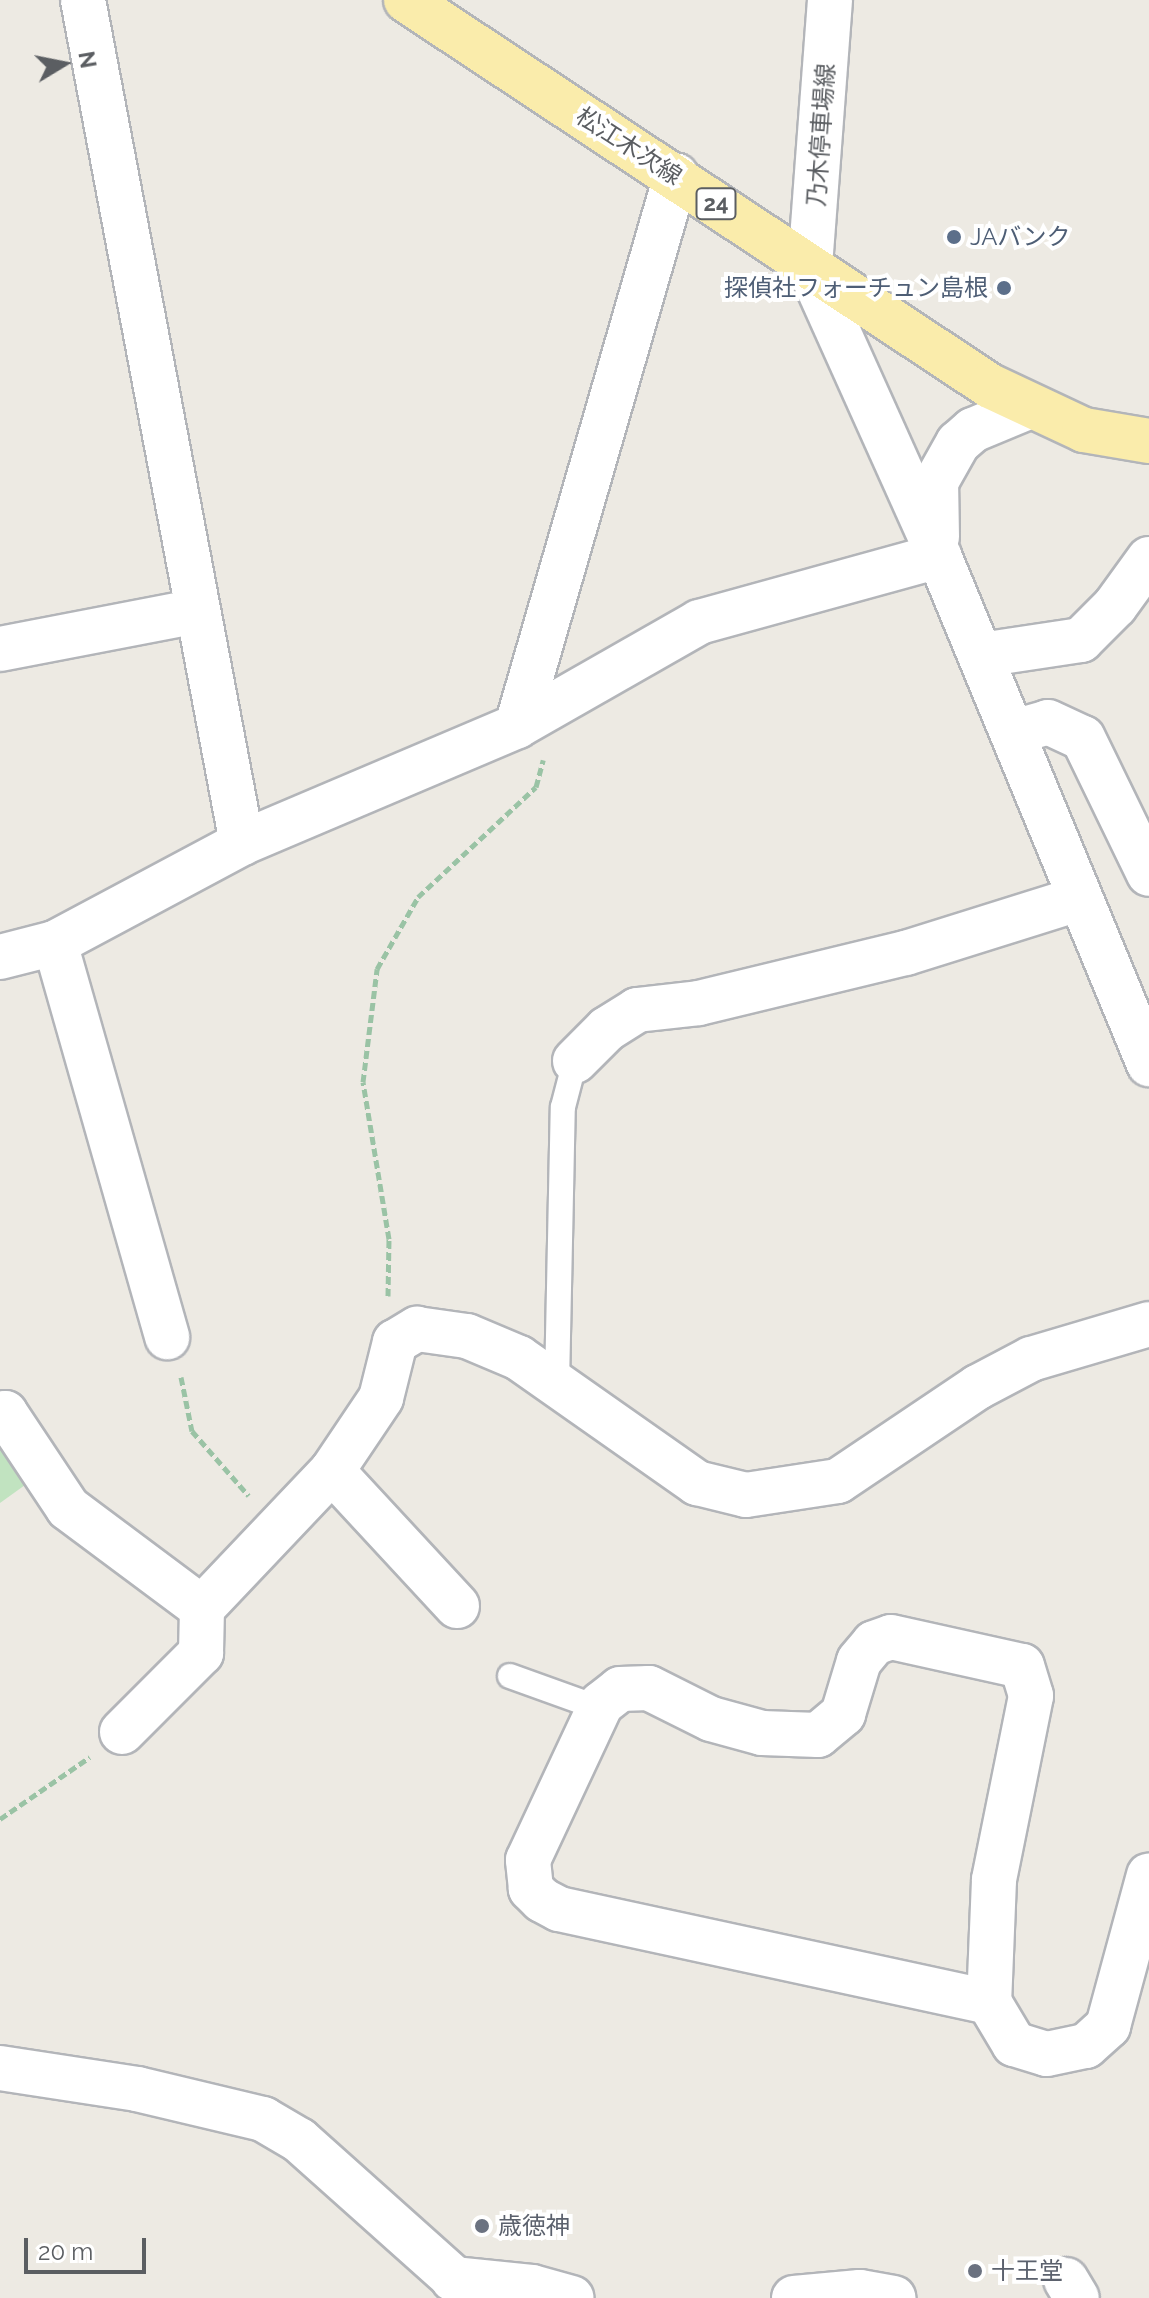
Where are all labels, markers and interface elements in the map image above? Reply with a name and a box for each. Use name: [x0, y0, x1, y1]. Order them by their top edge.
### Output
north arrow: [24, 24, 104, 104]
text: N: [73, 49, 102, 70]
street label: 乃木停車場線: [802, 62, 840, 208]
street label: 松江木次線: [571, 101, 687, 191]
road number: 24: [694, 186, 738, 222]
place label: JAバンク: [970, 223, 1069, 251]
marker: JAバンク: [945, 228, 963, 246]
place label: 探偵社フォーチュン島根: [724, 274, 988, 302]
marker: 探偵社フォーチュン島根: [995, 279, 1013, 297]
place label: 歳徳神: [498, 2212, 570, 2240]
marker: 歳徳神: [473, 2217, 491, 2235]
scale bar: [28, 2222, 150, 2272]
text: 20 m: [38, 2237, 93, 2266]
place label: 十王堂: [991, 2257, 1063, 2285]
marker: 十王堂: [966, 2262, 984, 2280]

